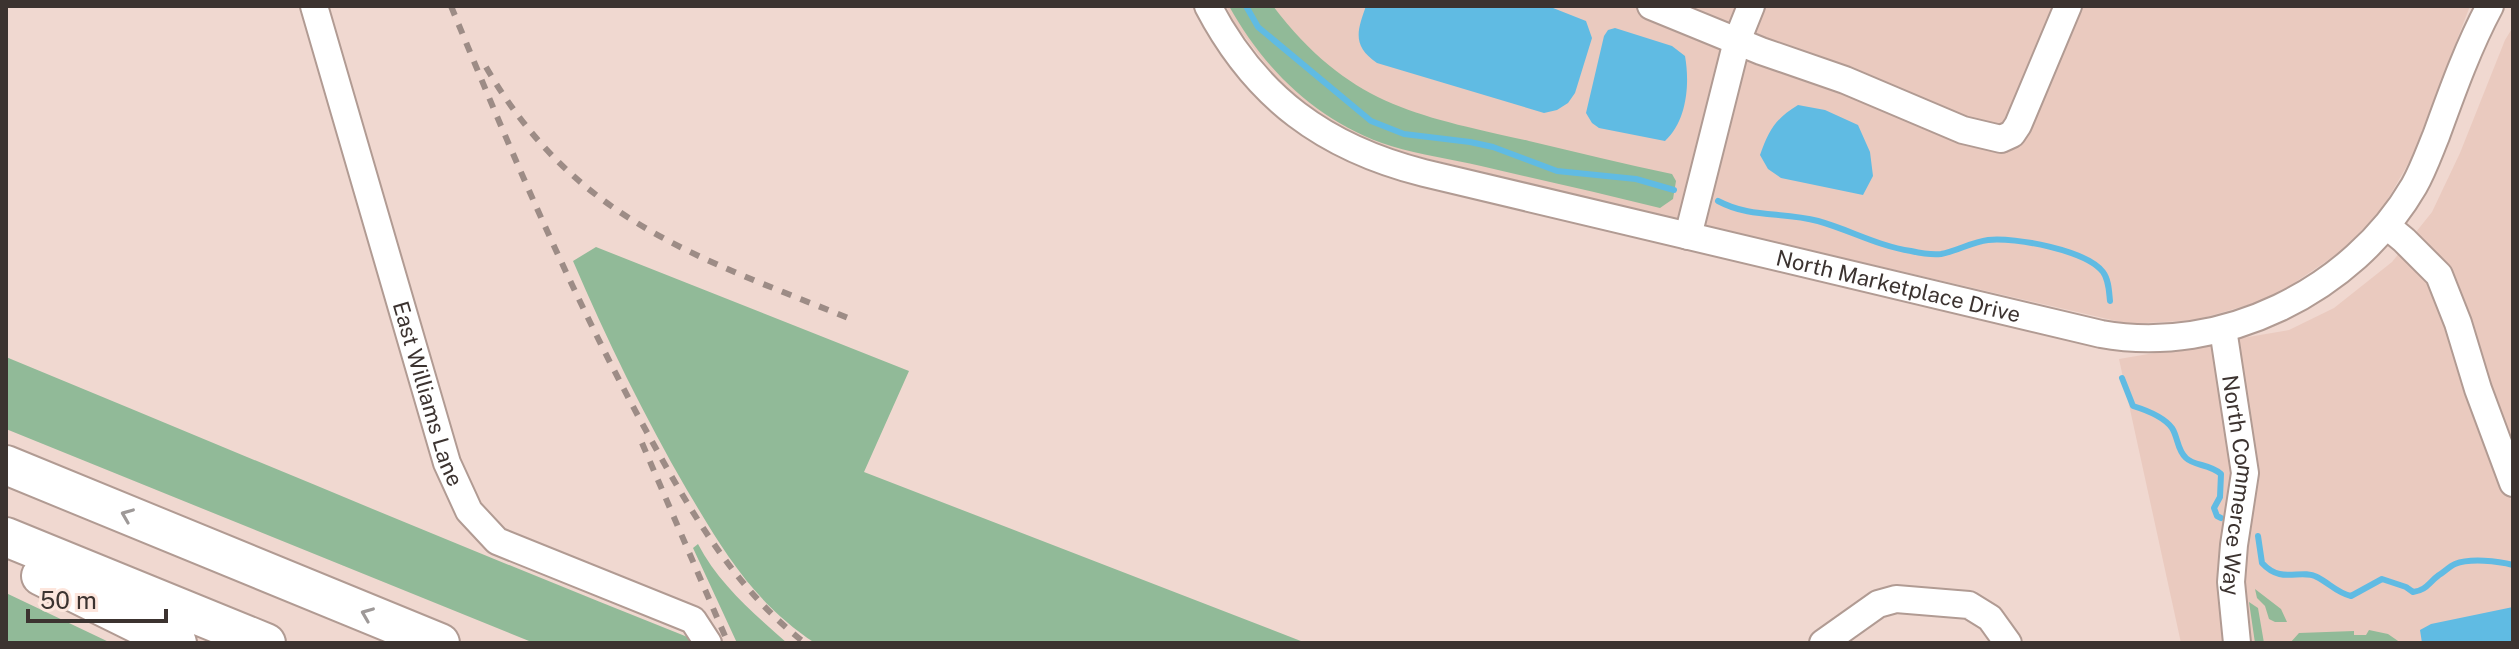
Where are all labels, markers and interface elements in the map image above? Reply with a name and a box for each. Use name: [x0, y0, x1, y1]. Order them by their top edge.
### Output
street label: North Marketplace Drive: [1774, 244, 2023, 327]
street label: East Williams Lane: [388, 298, 469, 490]
street label: North Commerce Way: [2217, 373, 2259, 597]
one-way arrow: [121, 508, 135, 524]
scale bar: [28, 573, 166, 623]
text: 50 m: [40, 586, 97, 614]
one-way arrow: [361, 607, 375, 623]

